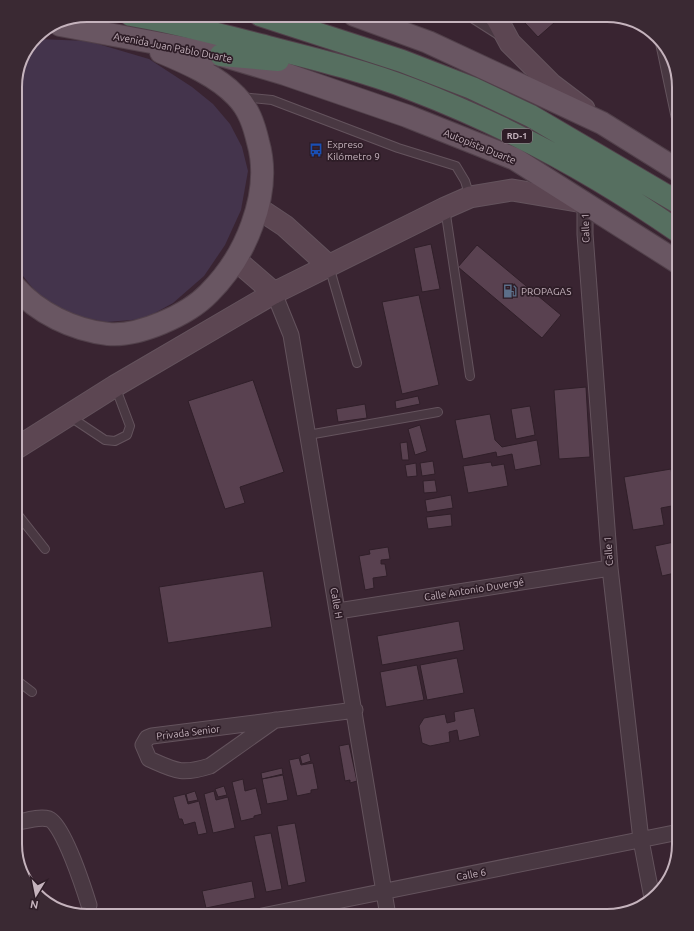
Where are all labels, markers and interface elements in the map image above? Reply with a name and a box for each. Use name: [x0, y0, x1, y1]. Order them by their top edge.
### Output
street label: Avenida Juan Pablo Duarte: [113, 31, 233, 64]
street label: Autopista Duarte: [442, 127, 518, 166]
road number: RD-1: [502, 129, 532, 143]
place label: Expreso Kilómetro 9: [327, 139, 380, 162]
bus stop icon: Expreso Kilómetro 9: [308, 142, 324, 158]
street label: Calle 1: [579, 213, 592, 243]
fuel station icon: PROPAGAS: [502, 283, 518, 299]
place label: PROPAGAS: [521, 286, 571, 297]
street label: Calle 1: [602, 536, 615, 566]
street label: Calle Antonio Duvergé: [423, 576, 525, 603]
street label: Calle H: [328, 587, 345, 619]
street label: Privada Senior: [156, 723, 221, 742]
street label: Calle 6: [455, 866, 487, 883]
north arrow: [16, 875, 56, 915]
text: N: [29, 898, 39, 911]

